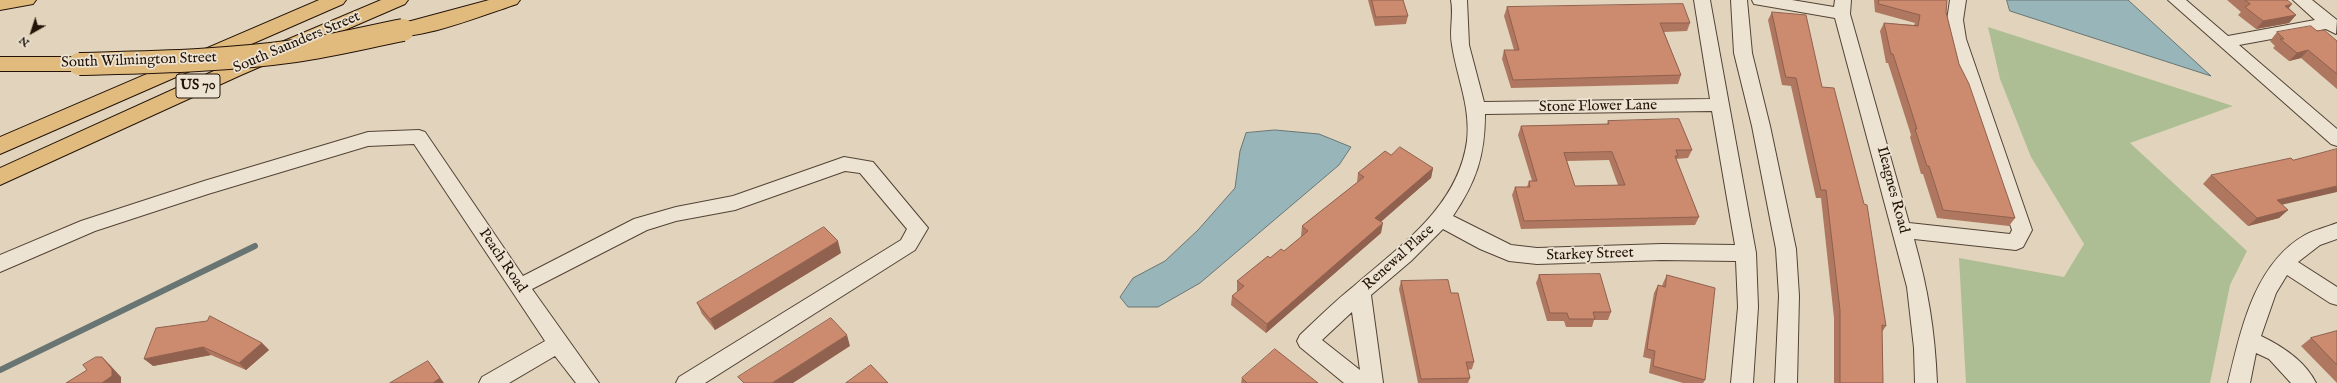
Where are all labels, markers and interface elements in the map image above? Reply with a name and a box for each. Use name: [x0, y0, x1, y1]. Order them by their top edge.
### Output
street label: South Saunders Street: [231, 8, 363, 78]
north arrow: [12, 12, 52, 52]
text: N: [16, 33, 33, 50]
street label: South Wilmington Street: [61, 49, 217, 73]
road number: US 70: [176, 74, 220, 98]
street label: Stone Flower Lane: [1539, 97, 1657, 117]
street label: Ileagnes Road: [1872, 145, 1912, 235]
street label: Renewal Place: [1360, 221, 1438, 295]
street label: Peach Road: [474, 226, 530, 296]
street label: Starkey Street: [1546, 244, 1634, 266]

